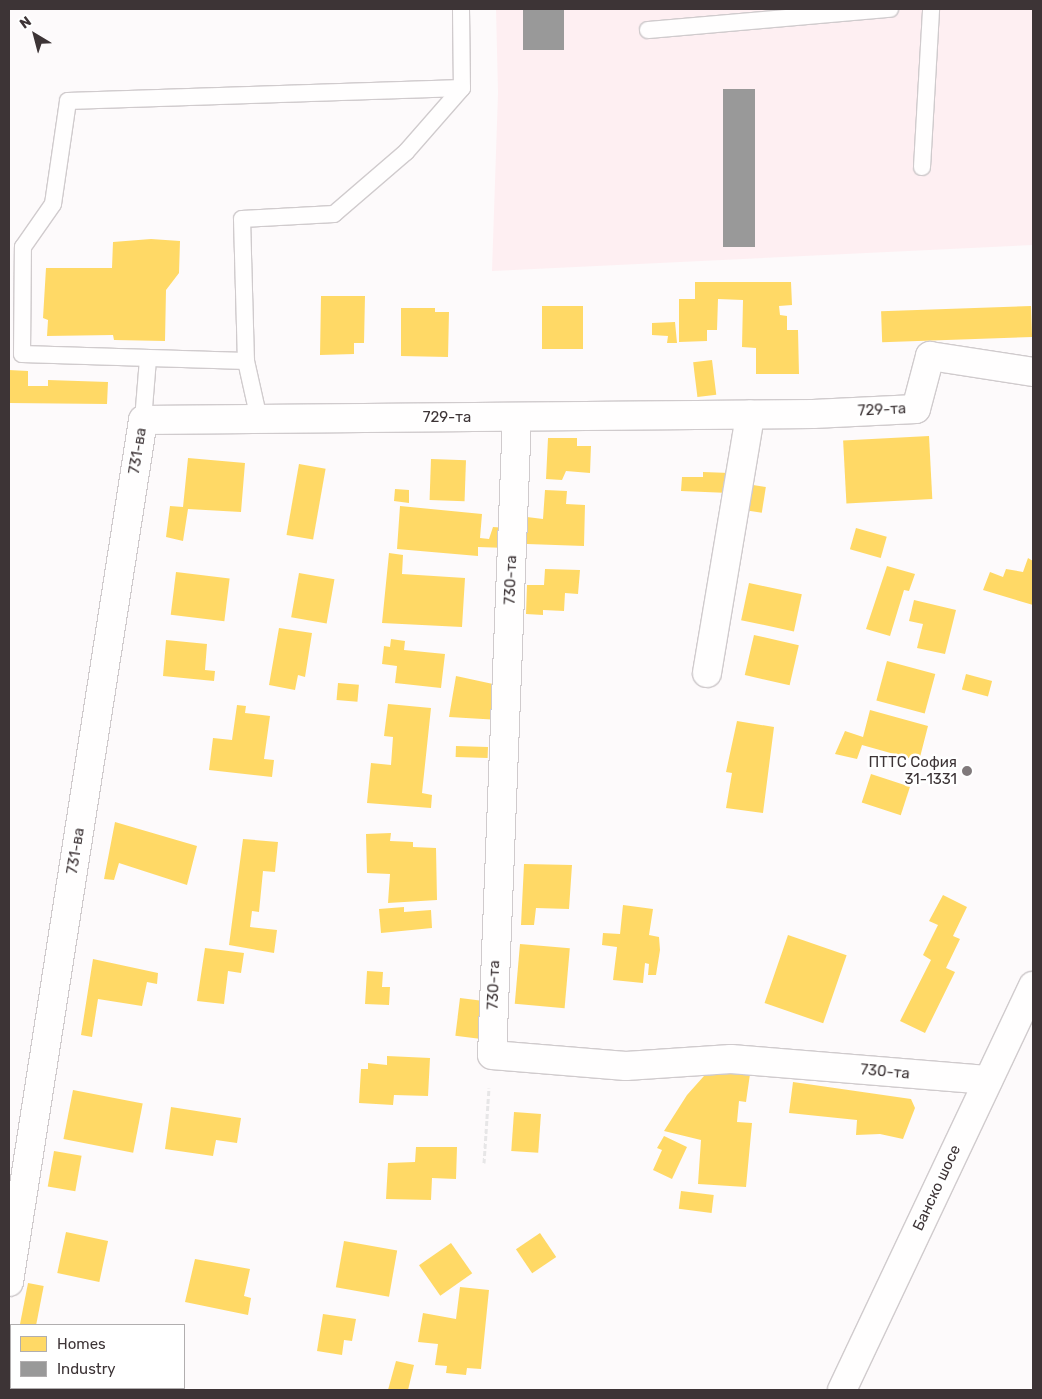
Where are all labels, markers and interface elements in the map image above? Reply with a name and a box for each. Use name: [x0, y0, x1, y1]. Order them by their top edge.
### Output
north arrow: [10, 10, 60, 60]
text: N: [17, 13, 35, 32]
street label: 729-та: [857, 400, 907, 420]
street label: 729-та: [423, 409, 471, 427]
street label: 731-ва: [125, 426, 151, 476]
street label: 730-та: [501, 555, 521, 605]
place label: ПТТС София 31-1331: [869, 753, 957, 788]
marker: ПТТС София 31-1331: [961, 765, 973, 777]
street label: 731-ва: [63, 826, 89, 876]
street label: 730-та: [484, 960, 504, 1010]
street label: 730-та: [860, 1061, 910, 1083]
street label: Банско шосе: [909, 1142, 965, 1234]
legend: [10, 1324, 185, 1389]
text: Homes: [57, 1335, 106, 1353]
text: Industry: [57, 1360, 116, 1378]

